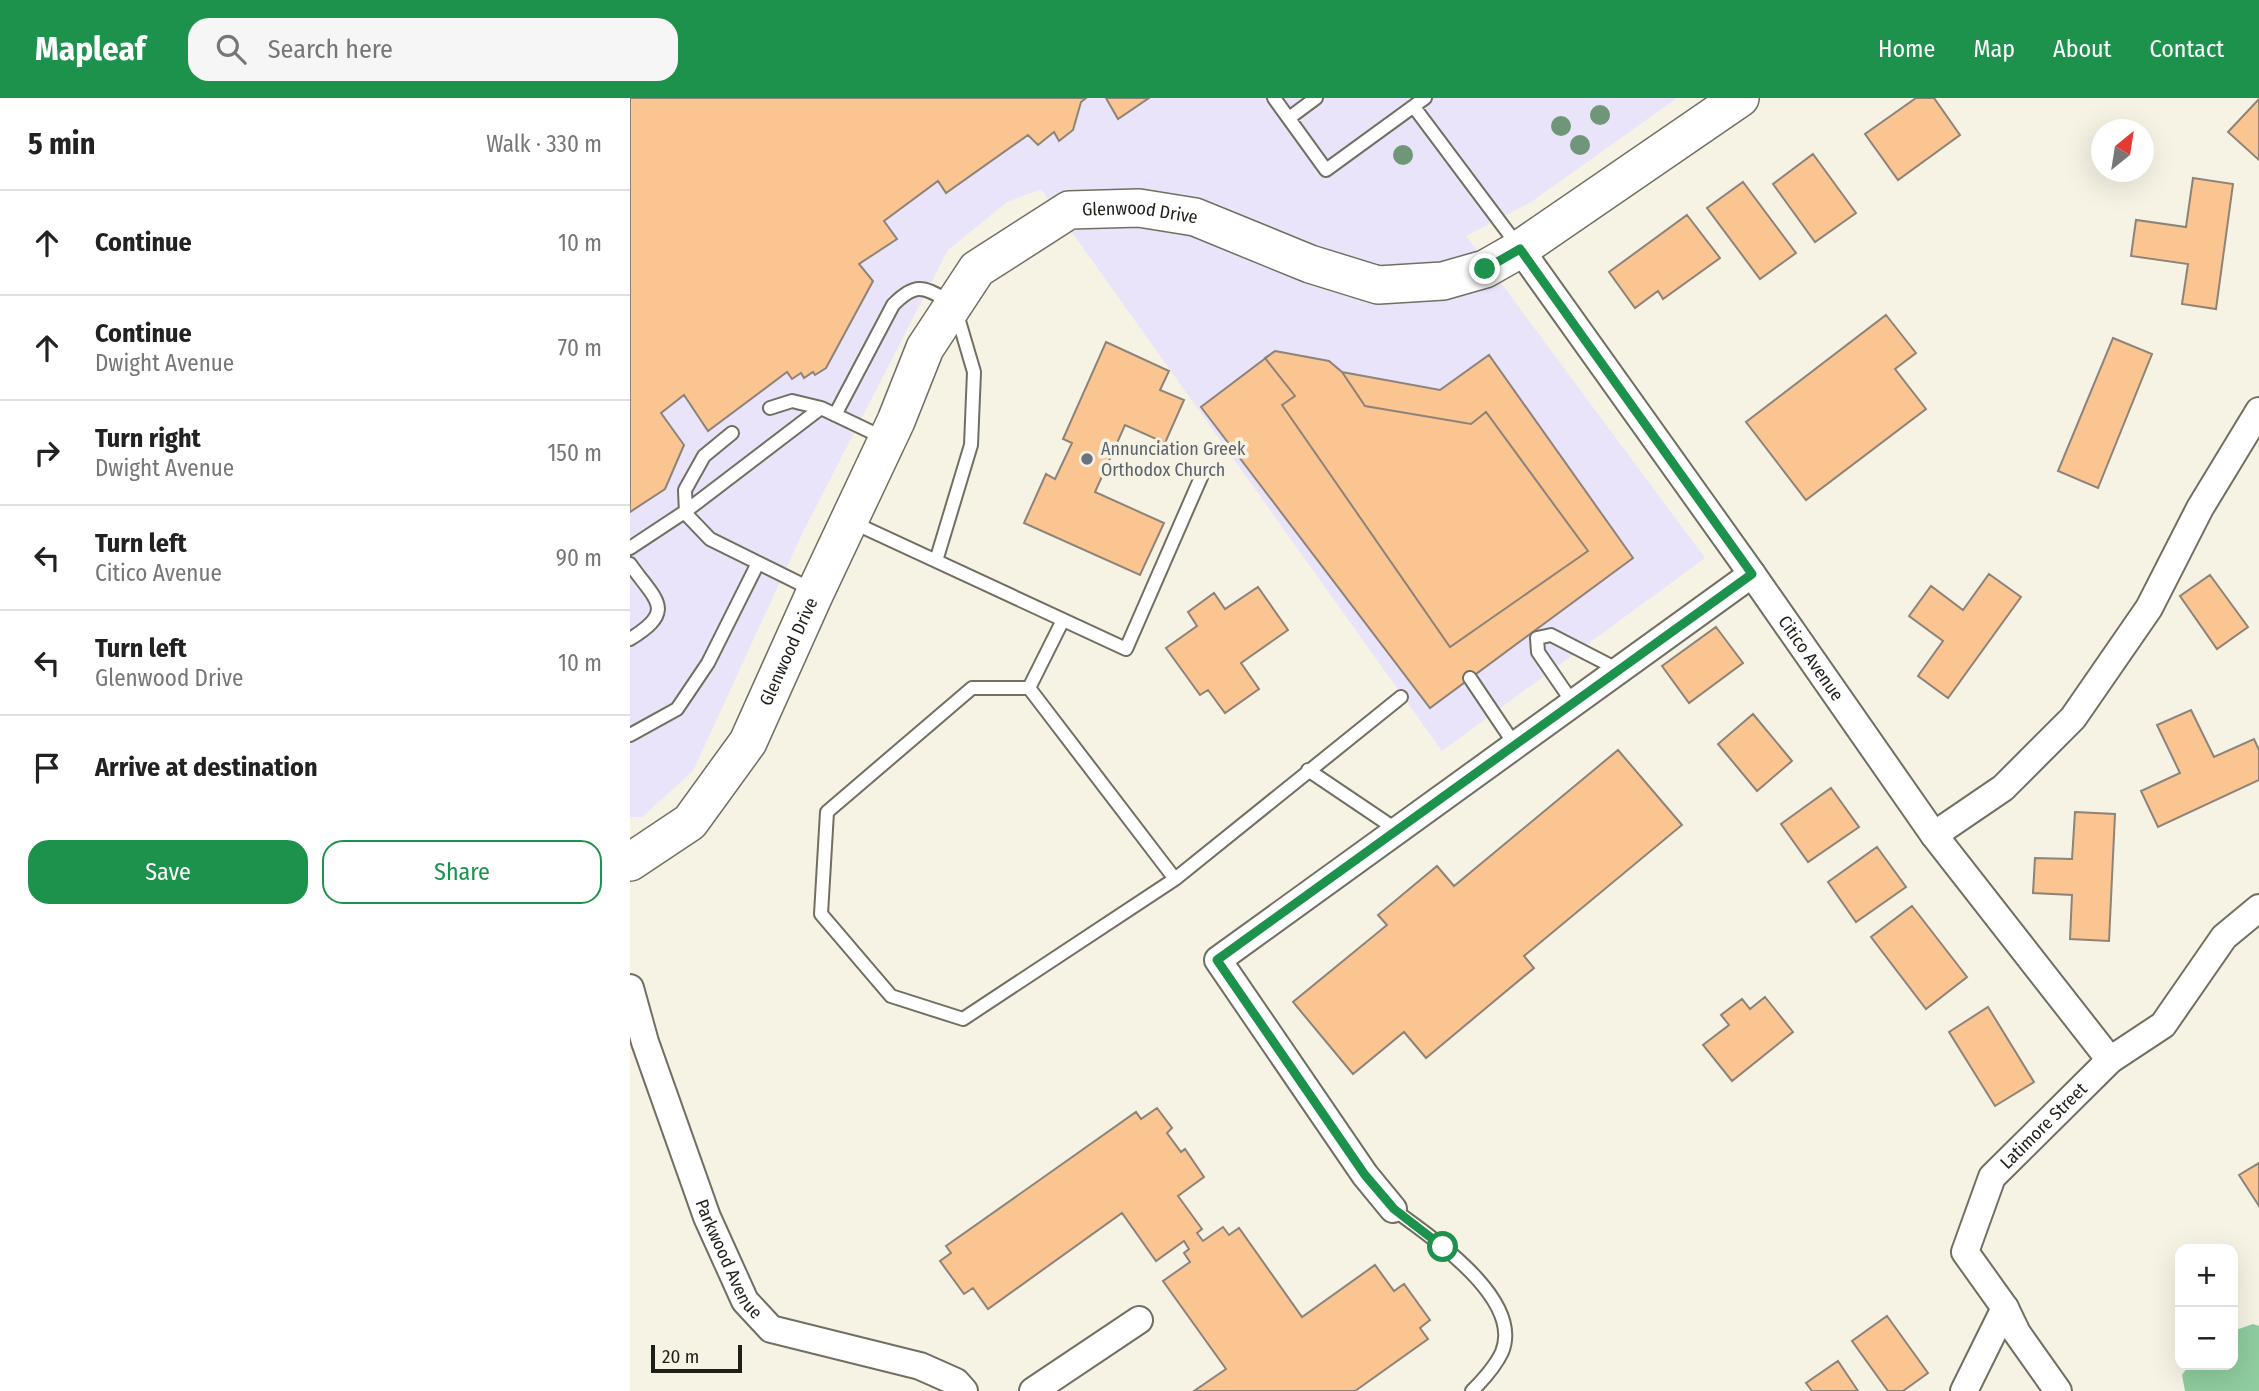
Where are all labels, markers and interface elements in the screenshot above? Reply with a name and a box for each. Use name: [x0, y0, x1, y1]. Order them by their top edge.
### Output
search box: [188, 18, 678, 81]
text: Mapleaf: [35, 29, 146, 69]
icon: search: [212, 30, 250, 68]
text: Search here: [268, 34, 393, 65]
text: Home: [1878, 35, 1935, 63]
text: Map: [1973, 35, 2015, 63]
text: About: [2053, 35, 2111, 63]
text: Contact: [2149, 35, 2224, 63]
north arrow: [2091, 119, 2154, 182]
text: 5 min: [28, 126, 95, 162]
text: Walk · 330 m: [486, 130, 602, 158]
street label: Glenwood Drive: [1082, 197, 1199, 228]
icon: ahead: [28, 224, 66, 262]
text: Continue: [95, 227, 192, 258]
text: 10 m: [558, 229, 602, 257]
route end: [1469, 253, 1500, 284]
text: Continue: [95, 318, 192, 349]
icon: ahead: [28, 329, 66, 367]
text: 70 m: [558, 334, 602, 362]
text: Dwight Avenue: [95, 349, 234, 377]
text: Turn right: [95, 423, 201, 454]
icon: right: [28, 434, 66, 472]
place label: Annunciation Greek Orthodox Church: [1101, 438, 1246, 481]
text: 150 m: [547, 439, 602, 467]
marker: Annunciation Greek Orthodox Church: [1079, 451, 1095, 467]
text: Dwight Avenue: [95, 454, 234, 482]
text: Turn left: [95, 528, 187, 559]
icon: left: [28, 539, 66, 577]
text: 90 m: [556, 544, 602, 572]
text: Citico Avenue: [95, 559, 222, 587]
street label: Glenwood Drive: [755, 594, 822, 709]
street label: Citico Avenue: [1773, 611, 1848, 705]
text: Turn left: [95, 633, 187, 664]
icon: left: [28, 644, 66, 682]
text: 10 m: [558, 649, 602, 677]
text: Glenwood Drive: [95, 664, 243, 692]
icon: arrive: [28, 749, 66, 787]
text: Arrive at destination: [95, 752, 318, 783]
button: Save: [28, 840, 308, 904]
button: Share: [322, 840, 602, 904]
street label: Latimore Street: [1996, 1078, 2092, 1174]
street label: Parkwood Avenue: [691, 1196, 767, 1324]
route start: [1427, 1231, 1458, 1262]
map controls: [2175, 1244, 2238, 1370]
button: +: [2175, 1244, 2238, 1307]
button: −: [2175, 1307, 2238, 1370]
scale bar: [651, 1342, 742, 1374]
text: 20 m: [662, 1345, 699, 1368]

